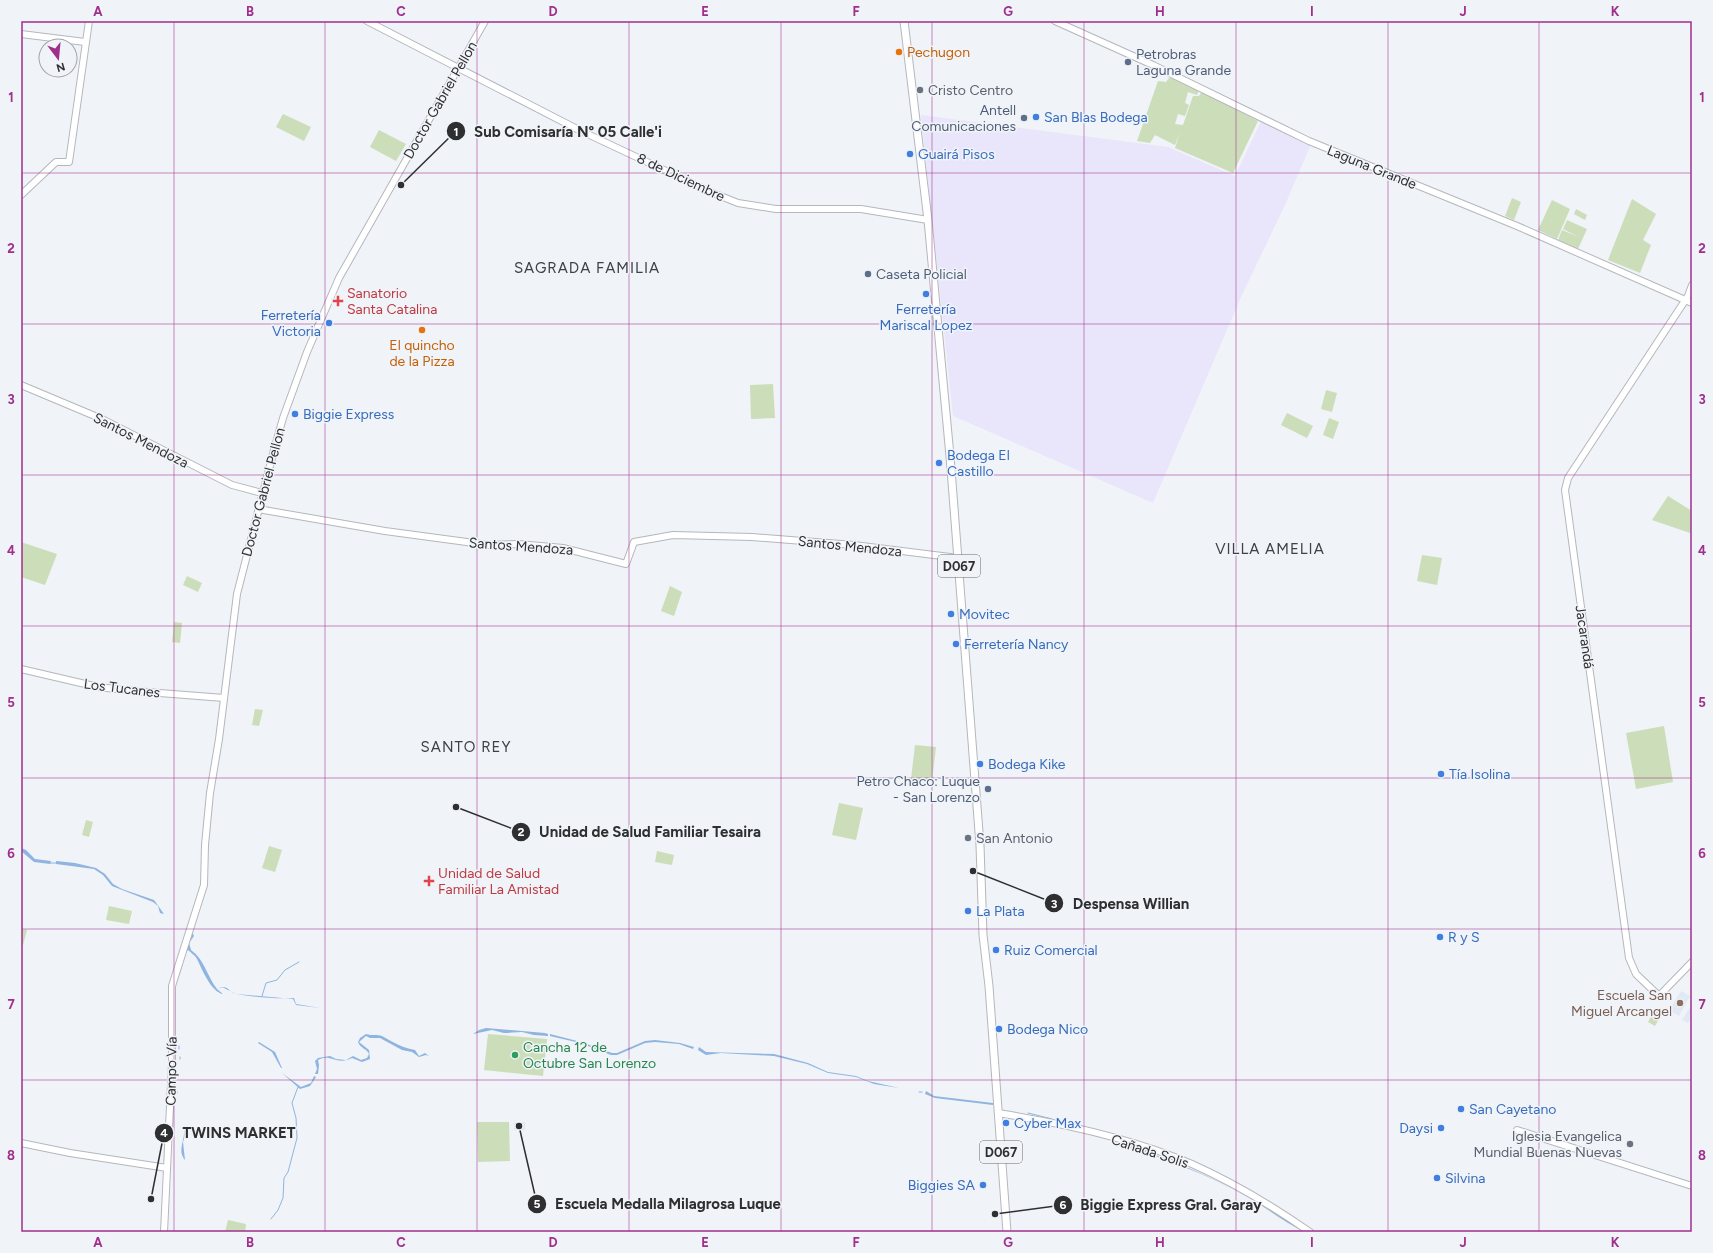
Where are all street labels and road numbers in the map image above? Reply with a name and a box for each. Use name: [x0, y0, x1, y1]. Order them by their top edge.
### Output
street label: Doctor Gabriel Pellon: [400, 38, 481, 162]
street label: Laguna Grande: [1325, 142, 1419, 193]
street label: 8 de Diciembre: [634, 150, 728, 205]
street label: Santos Mendoza: [90, 409, 191, 472]
street label: Doctor Gabriel Pellon: [238, 426, 289, 558]
street label: Santos Mendoza: [797, 533, 903, 560]
street label: Santos Mendoza: [468, 534, 574, 559]
road number: D067: [938, 555, 980, 577]
street label: Jacarandá: [1572, 604, 1597, 670]
street label: Los Tucanes: [83, 675, 161, 702]
street label: Campo Vía: [162, 1036, 181, 1106]
street label: Cañada Solis: [1109, 1131, 1191, 1172]
road number: D067: [980, 1141, 1022, 1163]

